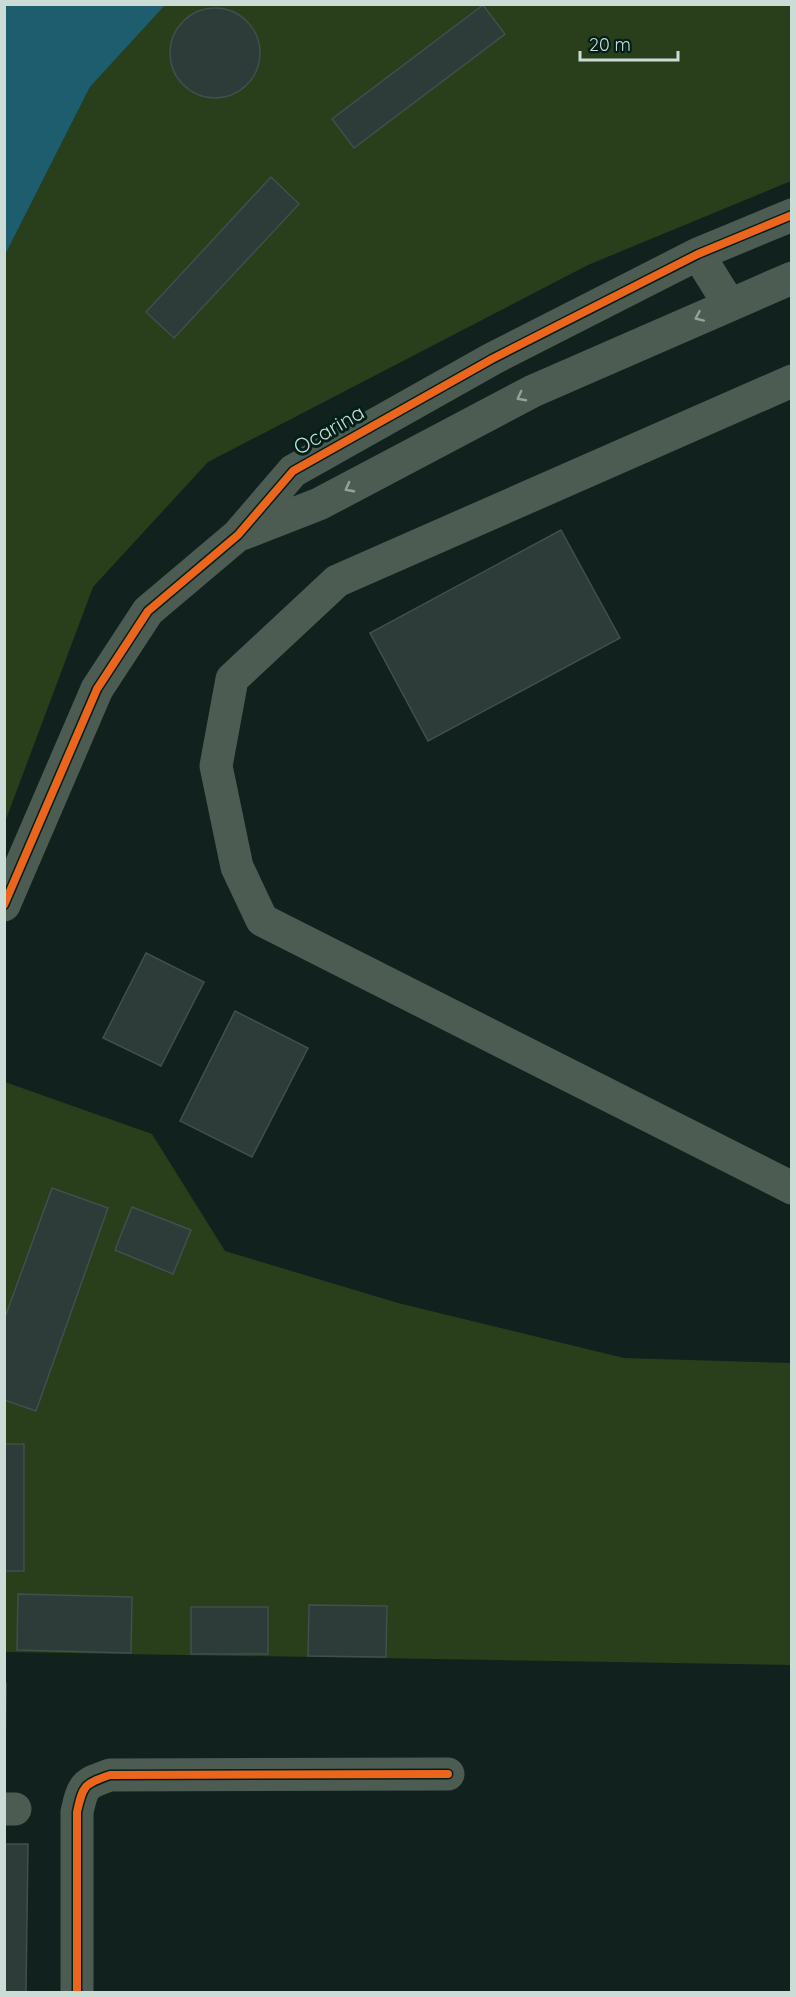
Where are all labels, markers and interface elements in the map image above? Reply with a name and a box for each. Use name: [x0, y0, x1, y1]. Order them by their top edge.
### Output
scale bar: [580, 24, 678, 62]
text: 20 m: [589, 33, 631, 56]
one-way arrow: [694, 310, 705, 322]
one-way arrow: [517, 390, 527, 401]
street label: Ocarina: [289, 399, 368, 460]
one-way arrow: [344, 481, 355, 492]

